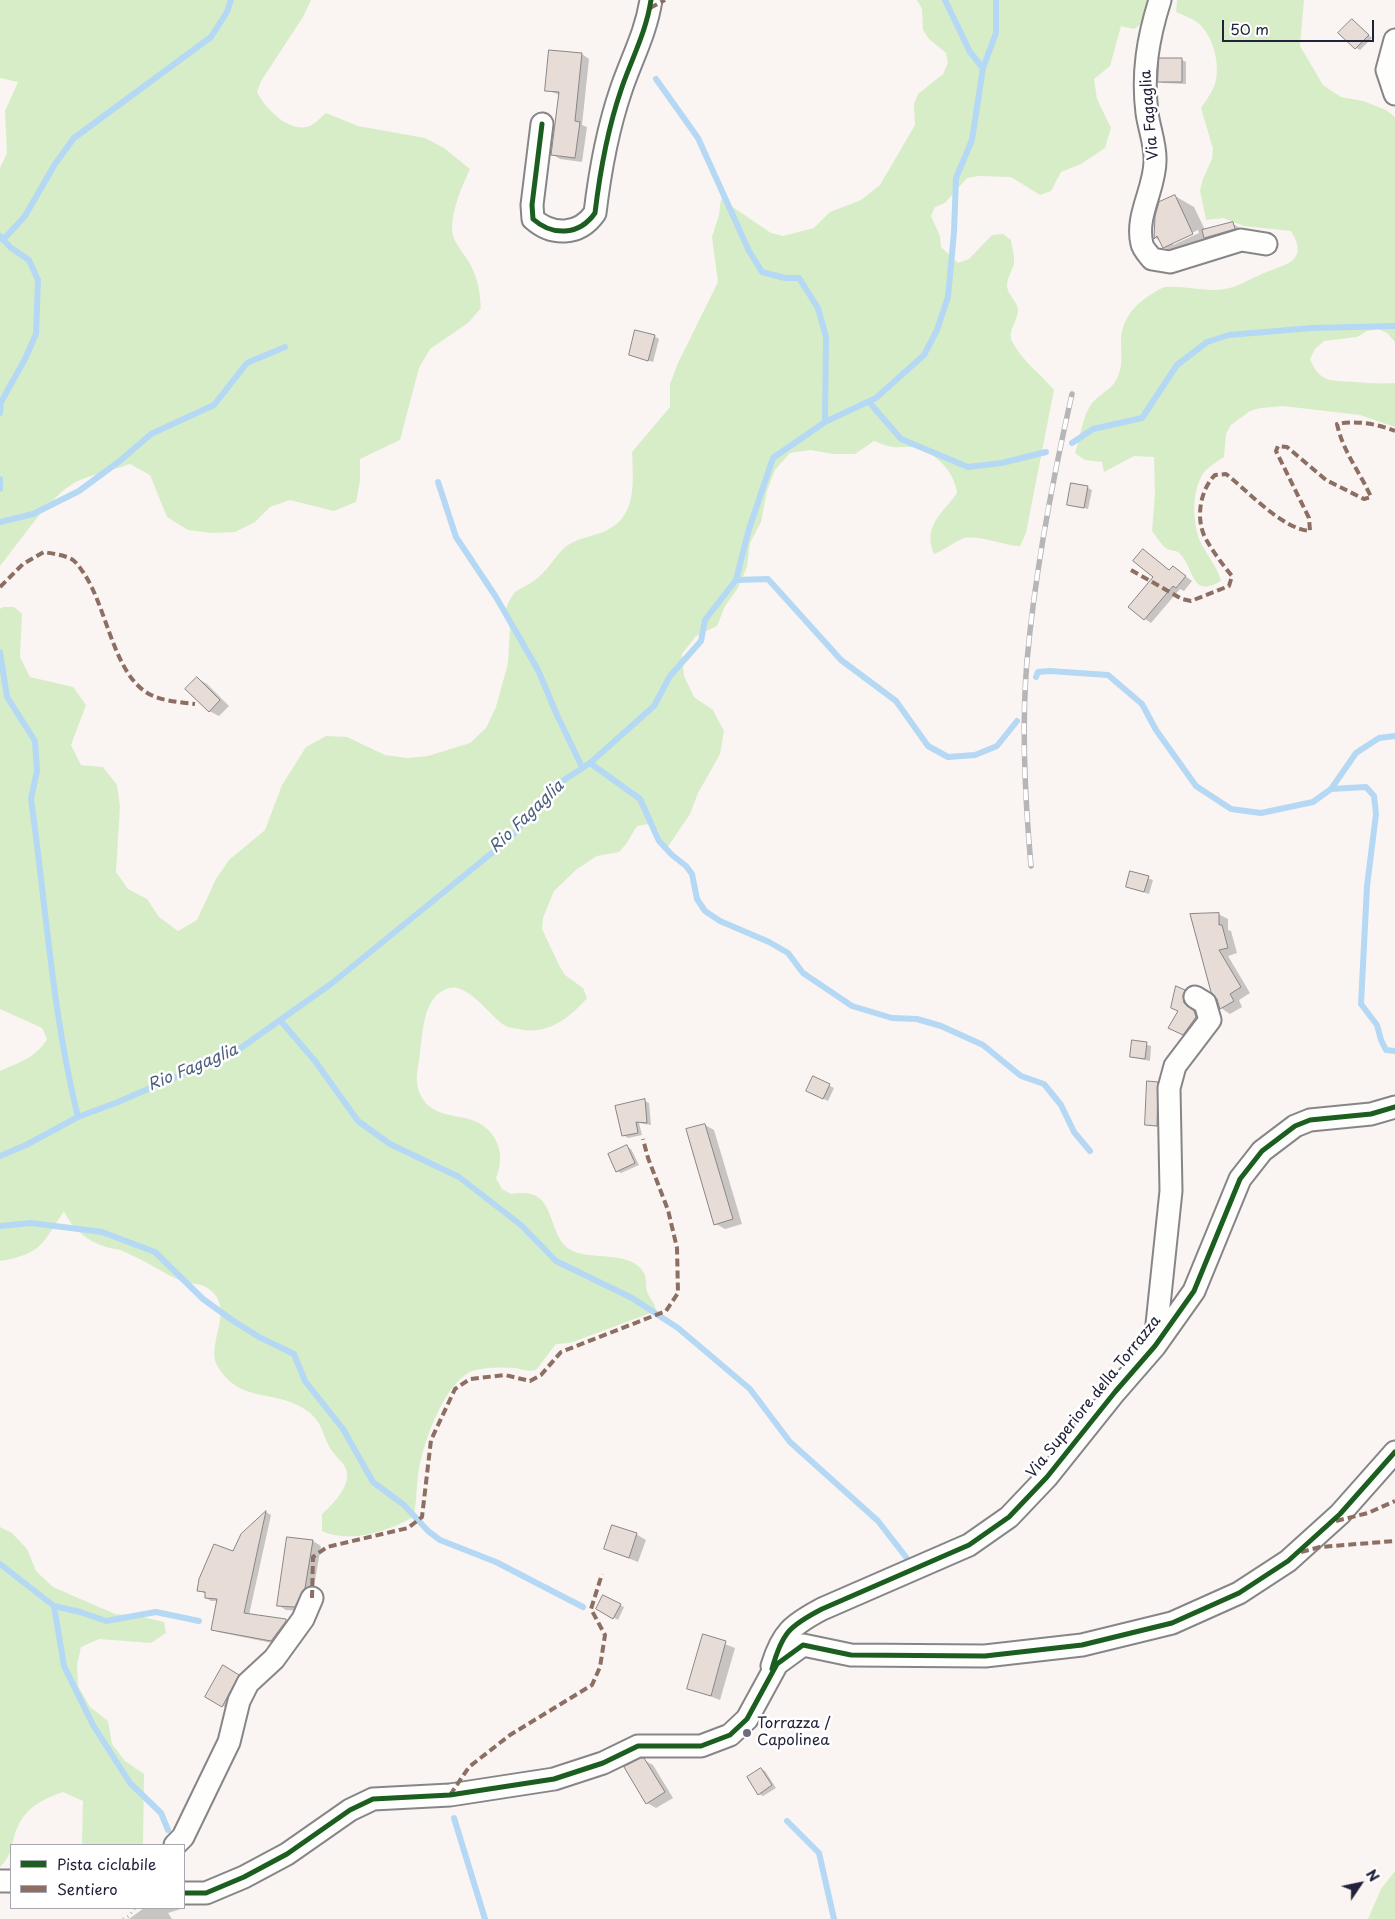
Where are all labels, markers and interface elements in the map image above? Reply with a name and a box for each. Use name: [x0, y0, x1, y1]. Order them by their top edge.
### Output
scale bar: [1225, 10, 1378, 42]
text: 50 m: [1230, 17, 1269, 40]
street label: Via Fagaglia: [1137, 69, 1163, 161]
water label: Rio Fagaglia: [486, 777, 568, 857]
water label: Rio Fagaglia: [145, 1040, 241, 1096]
street label: Via Superiore della Torrazza: [1023, 1312, 1165, 1482]
place label: Torrazza / Capolinea: [757, 1715, 831, 1750]
marker: Torrazza / Capolinea: [741, 1727, 753, 1739]
legend: [10, 1844, 185, 1909]
text: Pista ciclabile: [57, 1852, 156, 1875]
north arrow: [1335, 1859, 1385, 1909]
text: N: [1361, 1865, 1385, 1886]
text: Sentiero: [57, 1877, 118, 1900]

